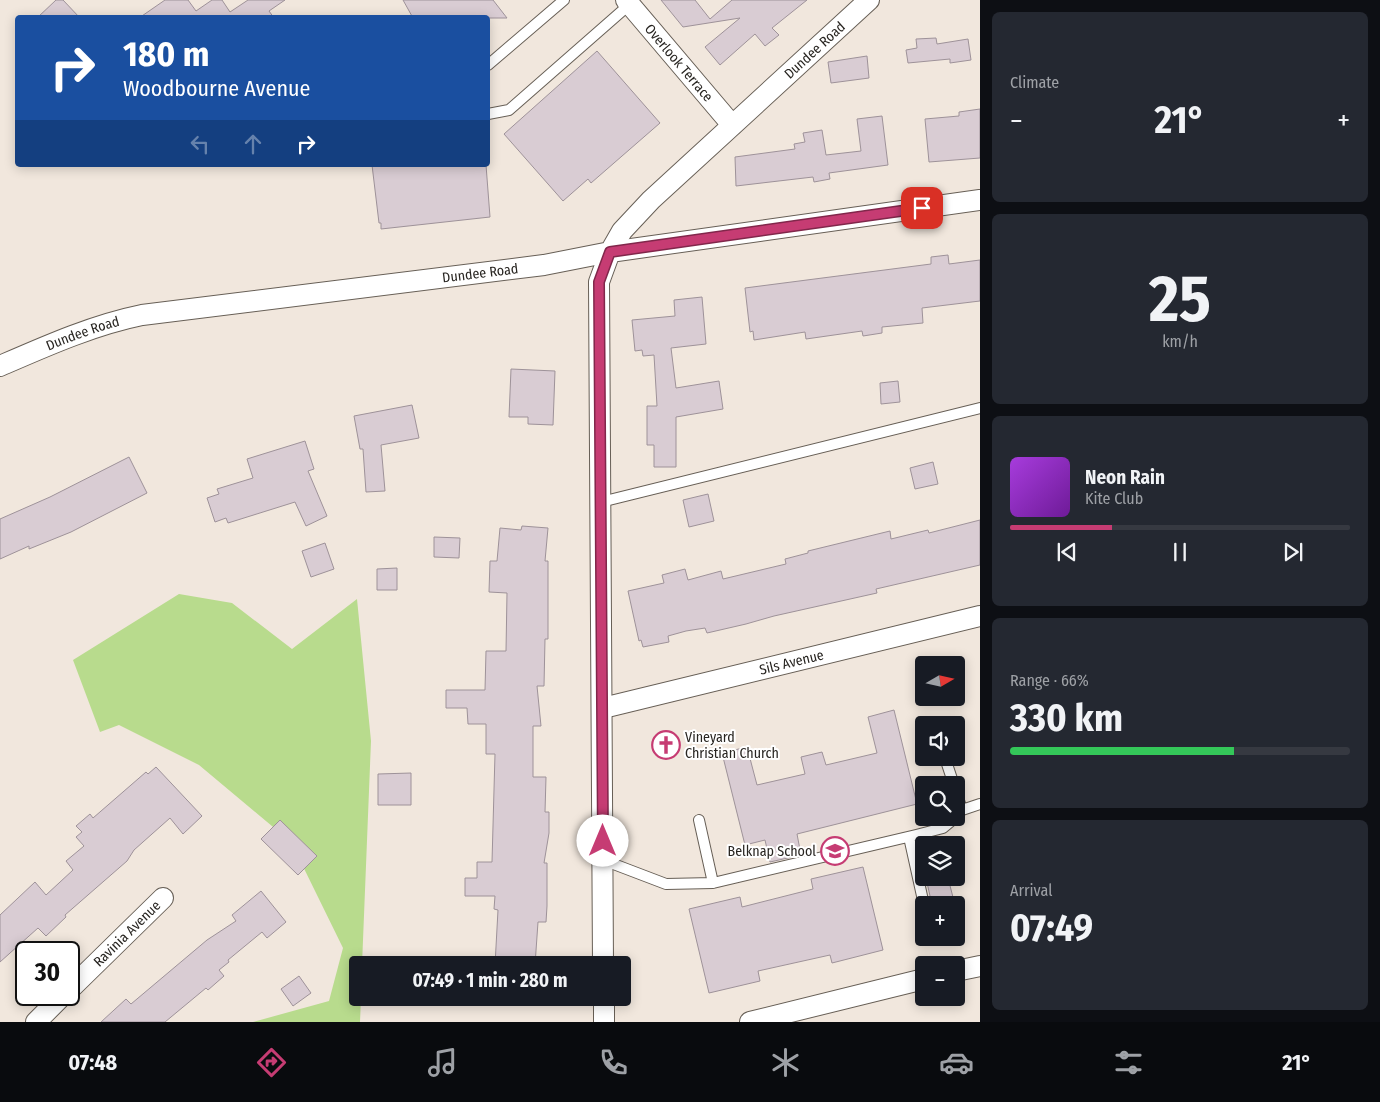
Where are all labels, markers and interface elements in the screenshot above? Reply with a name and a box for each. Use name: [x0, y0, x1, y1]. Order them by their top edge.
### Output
street label: Dundee Road: [781, 18, 848, 82]
street label: Overlook Terrace: [641, 20, 717, 105]
text: 180 m: [123, 33, 209, 75]
icon: right: [40, 35, 105, 100]
text: Climate: [1010, 73, 1059, 92]
text: Woodbourne Avenue: [123, 75, 310, 102]
text: 21°: [1155, 97, 1205, 143]
text: −: [1010, 104, 1023, 137]
text: +: [1337, 104, 1350, 137]
icon: left: [186, 130, 214, 158]
icon: ahead: [239, 130, 267, 158]
icon: right: [292, 130, 320, 158]
pin: [901, 187, 943, 229]
icon: arrive: [908, 194, 936, 222]
street label: Dundee Road: [441, 260, 519, 286]
text: 25: [1149, 260, 1211, 338]
street label: Dundee Road: [43, 312, 121, 354]
text: km/h: [1162, 332, 1198, 351]
text: Neon Rain: [1085, 466, 1165, 489]
text: Kite Club: [1085, 489, 1143, 508]
icon: previous: [1053, 538, 1081, 566]
icon: pause: [1166, 538, 1194, 566]
icon: next: [1279, 538, 1307, 566]
street label: Sils Avenue: [758, 646, 825, 678]
north arrow: [915, 656, 965, 706]
map controls: [915, 656, 965, 1006]
text: Range · 66%: [1010, 671, 1089, 690]
text: 330 km: [1010, 695, 1123, 741]
button: sound: [915, 716, 965, 766]
place label: Vineyard Christian Church: [685, 729, 779, 762]
church icon: Vineyard Christian Church: [651, 730, 681, 760]
button: search: [915, 776, 965, 826]
position arrow: [576, 814, 628, 866]
school or university icon: Belknap School: [820, 836, 850, 866]
button: layers: [915, 836, 965, 886]
place label: Belknap School: [727, 843, 816, 860]
text: Arrival: [1010, 881, 1052, 900]
button: +: [915, 896, 965, 946]
street label: Ravinia Avenue: [90, 897, 164, 970]
text: 07:49: [1010, 905, 1093, 951]
speed limit sign: 30: [15, 941, 80, 1006]
button: −: [915, 956, 965, 1006]
text: 07:49 · 1 min · 280 m: [412, 969, 568, 992]
icon: directions: [254, 1045, 289, 1080]
icon: music: [425, 1045, 460, 1080]
icon: phone: [596, 1045, 631, 1080]
icon: climate: [768, 1045, 803, 1080]
icon: car: [939, 1045, 974, 1080]
icon: filters: [1111, 1045, 1146, 1080]
text: 07:48: [68, 1049, 117, 1076]
text: 21°: [1282, 1049, 1312, 1076]

